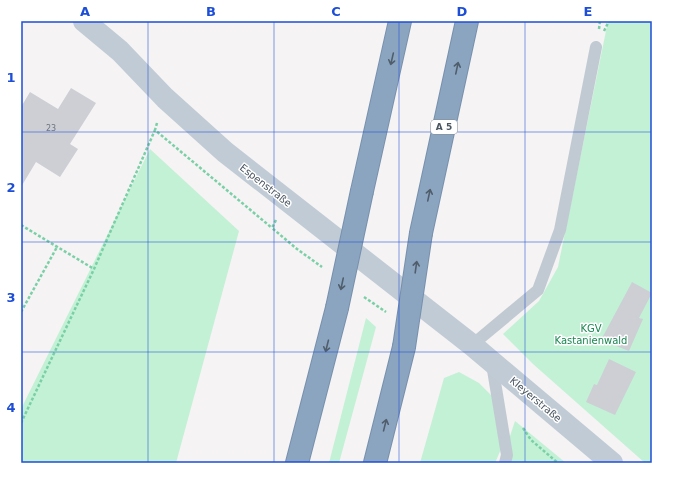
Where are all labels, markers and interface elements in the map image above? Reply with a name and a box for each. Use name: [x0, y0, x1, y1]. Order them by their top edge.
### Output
text: A: [80, 4, 90, 19]
text: B: [206, 4, 216, 19]
text: C: [331, 4, 341, 19]
text: D: [457, 4, 468, 19]
text: E: [584, 4, 592, 19]
one-way arrow: [387, 52, 395, 65]
one-way arrow: [453, 61, 461, 74]
text: 1: [6, 70, 16, 85]
road number: A 5: [431, 120, 457, 134]
house number: 23: [46, 124, 56, 133]
street label: Espenstraße: [238, 162, 294, 209]
text: 2: [6, 180, 16, 195]
one-way arrow: [425, 188, 433, 201]
one-way arrow: [412, 261, 420, 274]
one-way arrow: [338, 277, 346, 290]
text: 3: [6, 290, 16, 305]
park label: KGV Kastanienwald: [555, 323, 627, 346]
one-way arrow: [323, 339, 331, 352]
street label: Kleyerstraße: [508, 375, 564, 424]
text: 4: [6, 400, 16, 415]
one-way arrow: [381, 419, 389, 432]

